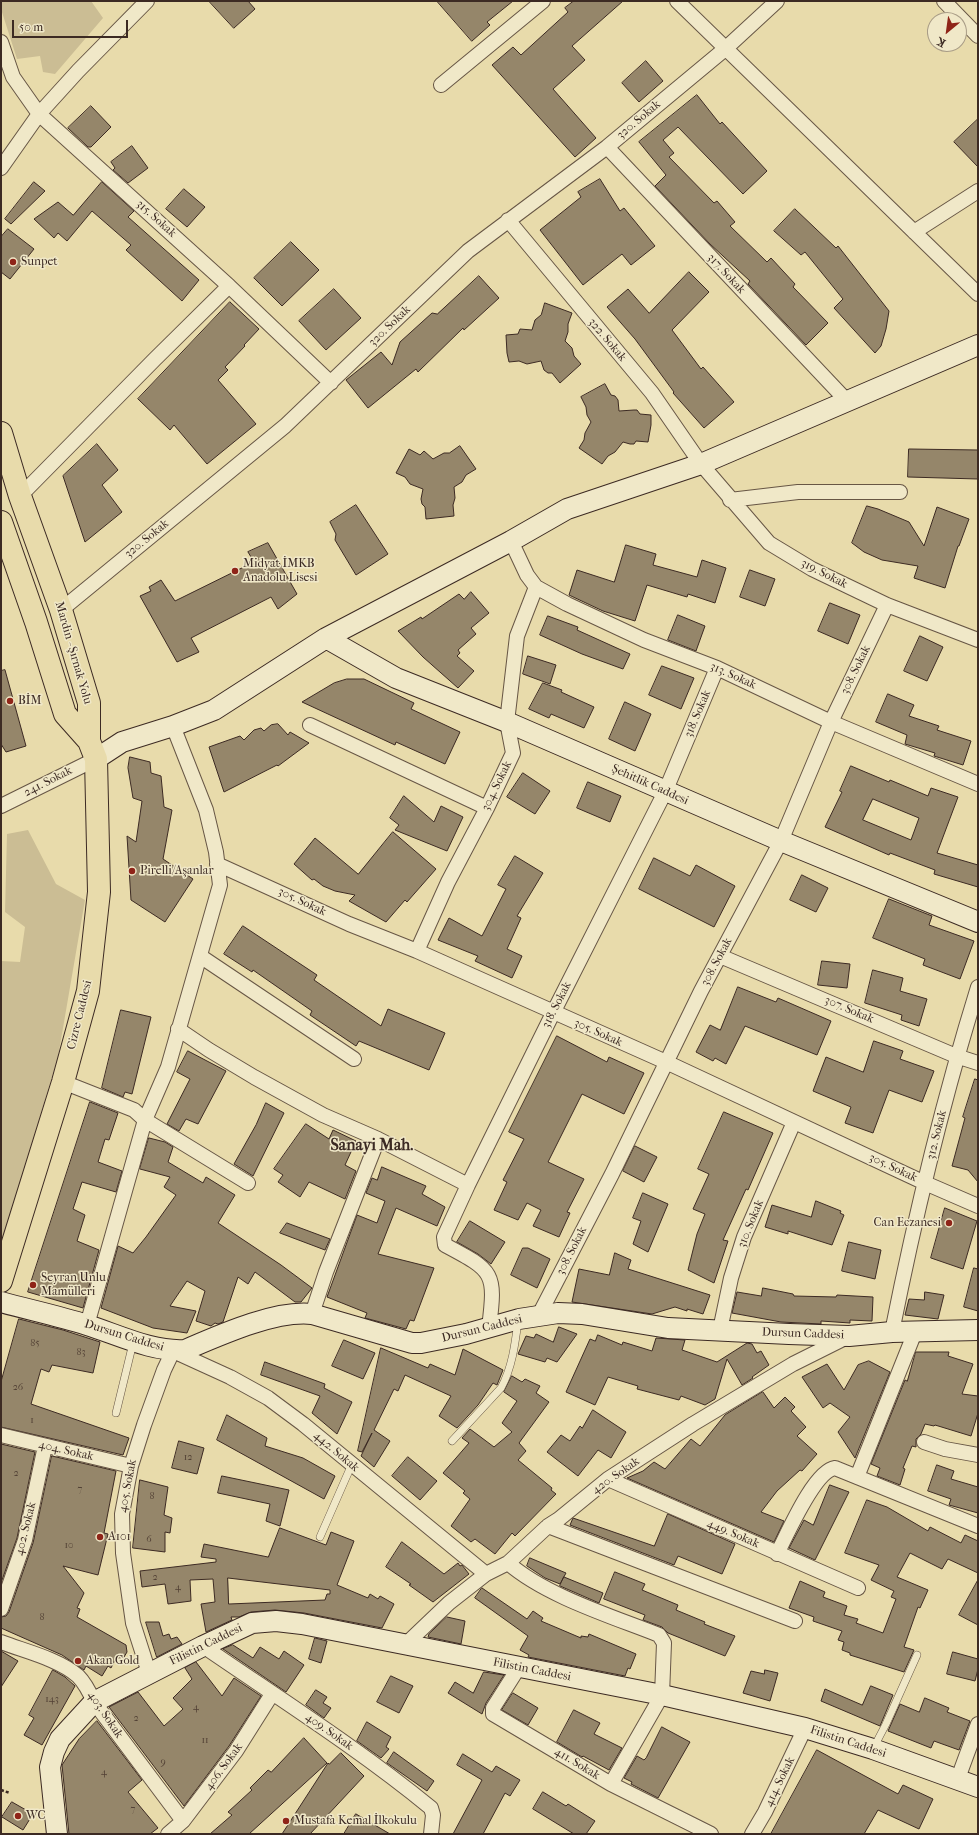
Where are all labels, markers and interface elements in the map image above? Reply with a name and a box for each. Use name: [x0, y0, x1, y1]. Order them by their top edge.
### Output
scale bar: [14, 12, 130, 38]
north arrow: [927, 12, 967, 52]
text: 50 m: [19, 20, 43, 34]
text: K: [935, 34, 948, 50]
street label: 320. Sokak: [614, 98, 664, 142]
street label: 315. Sokak: [133, 197, 179, 241]
street label: 317. Sokak: [704, 251, 748, 297]
place label: Sunpet: [21, 255, 58, 269]
marker: Sunpet: [8, 257, 18, 267]
street label: 320. Sokak: [366, 303, 414, 349]
street label: 322. Sokak: [585, 315, 629, 365]
street label: 320. Sokak: [122, 517, 172, 561]
street label: 319. Sokak: [798, 556, 850, 592]
place label: Midyat İMKB Anadolu Lisesi: [243, 557, 318, 585]
marker: Midyat İMKB Anadolu Lisesi: [230, 566, 240, 576]
street label: Mardin - Şırnak Yolu: [51, 600, 95, 706]
street label: 308. Sokak: [838, 643, 874, 697]
street label: 313. Sokak: [708, 659, 758, 693]
street label: 318. Sokak: [682, 688, 714, 740]
place label: BİM: [18, 694, 41, 708]
marker: BİM: [5, 696, 15, 706]
street label: 304. Sokak: [479, 759, 515, 813]
street label: Şehitlik Caddesi: [609, 762, 691, 808]
street label: 241. Sokak: [21, 764, 75, 800]
place label: Pirelli/Aşanlar: [140, 864, 214, 878]
marker: Pirelli/Aşanlar: [127, 866, 137, 876]
street label: 305. Sokak: [276, 885, 328, 919]
street label: 308. Sokak: [698, 935, 736, 989]
street label: Cizre Caddesi: [64, 979, 96, 1051]
street label: 318. Sokak: [539, 979, 575, 1031]
street label: 307. Sokak: [822, 993, 876, 1027]
street label: 305. Sokak: [571, 1016, 625, 1050]
street label: 312. Sokak: [924, 1109, 950, 1161]
district label: Sanayi Mah.: [331, 1136, 413, 1156]
street label: 305. Sokak: [867, 1151, 919, 1185]
street label: 310. Sokak: [735, 1198, 767, 1250]
place label: Can Eczanesi: [874, 1216, 941, 1230]
marker: Can Eczanesi: [944, 1218, 954, 1228]
street label: 308. Sokak: [554, 1224, 590, 1278]
place label: Seyran Unlu Mamülleri: [41, 1271, 106, 1299]
marker: Seyran Unlu Mamülleri: [28, 1280, 38, 1290]
street label: Dursun Caddesi: [440, 1312, 524, 1346]
street label: Dursun Caddesi: [82, 1317, 166, 1355]
street label: Dursun Caddesi: [762, 1325, 844, 1343]
house number: 85: [30, 1338, 40, 1350]
house number: 83: [76, 1347, 86, 1359]
house number: 26: [13, 1382, 23, 1394]
house number: 1: [30, 1415, 34, 1427]
street label: 442. Sokak: [310, 1429, 362, 1475]
street label: 404. Sokak: [37, 1438, 95, 1464]
house number: 12: [184, 1452, 192, 1464]
street label: 420. Sokak: [589, 1454, 643, 1498]
street label: 405. Sokak: [116, 1458, 140, 1514]
house number: 2: [13, 1468, 19, 1480]
house number: 7: [78, 1484, 82, 1496]
house number: 8: [149, 1491, 155, 1503]
street label: 402. Sokak: [12, 1501, 40, 1557]
street label: 449. Sokak: [705, 1517, 761, 1551]
place label: A101: [108, 1530, 131, 1544]
marker: A101: [95, 1532, 105, 1542]
house number: 6: [146, 1534, 152, 1546]
house number: 10: [64, 1540, 74, 1552]
house number: 2: [152, 1572, 158, 1584]
house number: 4: [175, 1582, 181, 1594]
house number: 8: [39, 1612, 45, 1624]
street label: Filistin Caddesi: [167, 1621, 245, 1669]
place label: Akan Gold: [86, 1654, 139, 1668]
street label: Filistin Caddesi: [492, 1655, 572, 1685]
marker: Akan Gold: [73, 1656, 83, 1666]
street label: 403. Sokak: [84, 1689, 126, 1741]
house number: 143: [45, 1694, 59, 1706]
house number: 4: [193, 1702, 199, 1714]
street label: 409. Sokak: [302, 1710, 356, 1754]
house number: 2: [133, 1713, 139, 1725]
street label: Filistin Caddesi: [808, 1723, 888, 1761]
house number: 11: [201, 1735, 209, 1747]
street label: 406. Sokak: [202, 1740, 246, 1794]
street label: 411. Sokak: [552, 1745, 602, 1783]
street label: 414. Sokak: [762, 1755, 798, 1809]
house number: 9: [160, 1757, 166, 1769]
house number: 4: [101, 1767, 107, 1779]
house number: 7: [131, 1804, 135, 1816]
place label: WC: [26, 1809, 46, 1823]
marker: WC: [13, 1811, 23, 1821]
place label: Mustafa Kemal İlkokulu: [294, 1814, 417, 1828]
marker: Mustafa Kemal İlkokulu: [281, 1816, 291, 1826]

